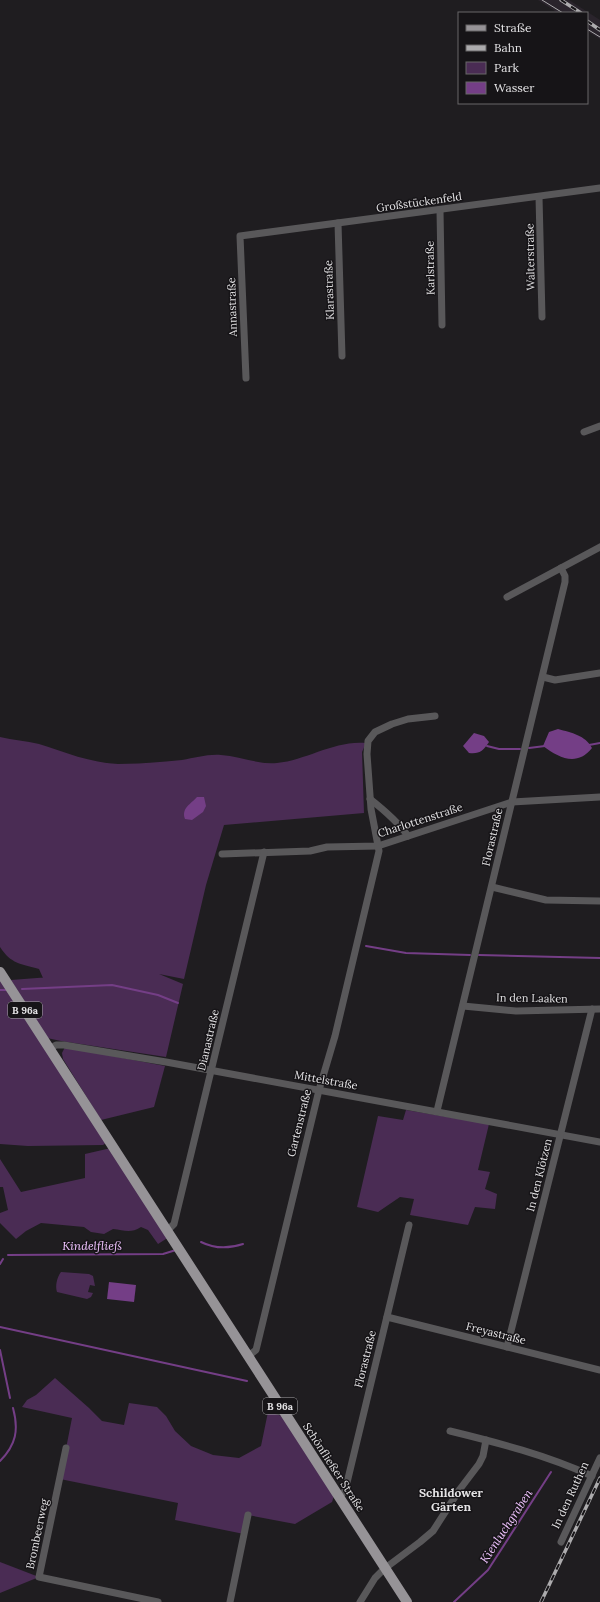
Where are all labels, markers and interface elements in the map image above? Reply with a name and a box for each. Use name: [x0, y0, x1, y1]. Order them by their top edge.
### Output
legend: [458, 12, 588, 104]
text: Straße: [494, 20, 532, 35]
text: Bahn: [494, 40, 522, 55]
text: Park: [494, 60, 520, 75]
text: Wasser: [494, 80, 535, 95]
street label: Großstückenfeld: [375, 189, 463, 215]
street label: Walterstraße: [522, 223, 538, 291]
street label: Karlstraße: [423, 241, 437, 295]
street label: Klarastraße: [321, 260, 337, 320]
street label: Annastraße: [224, 277, 240, 338]
street label: Charlottenstraße: [376, 800, 464, 840]
street label: Florastraße: [479, 807, 505, 867]
street label: In den Laaken: [496, 990, 568, 1006]
road number: B 96a: [8, 1002, 42, 1018]
street label: Dianastraße: [194, 1008, 222, 1072]
street label: Mittelstraße: [293, 1068, 359, 1092]
street label: Gartenstraße: [284, 1088, 314, 1158]
street label: In den Klötzen: [523, 1137, 555, 1213]
water label: Kindelfließ: [62, 1238, 122, 1253]
street label: Freyastraße: [465, 1319, 527, 1347]
street label: Florastraße: [351, 1329, 379, 1389]
road number: B 96a: [263, 1398, 297, 1414]
street label: Schönfließer Straße: [300, 1420, 368, 1514]
street label: In den Ruthen: [548, 1459, 592, 1531]
district label: Schildower Gärten: [419, 1485, 483, 1514]
water label: Kienluchgraben: [477, 1486, 536, 1566]
street label: Brombeerweg: [23, 1497, 51, 1570]

